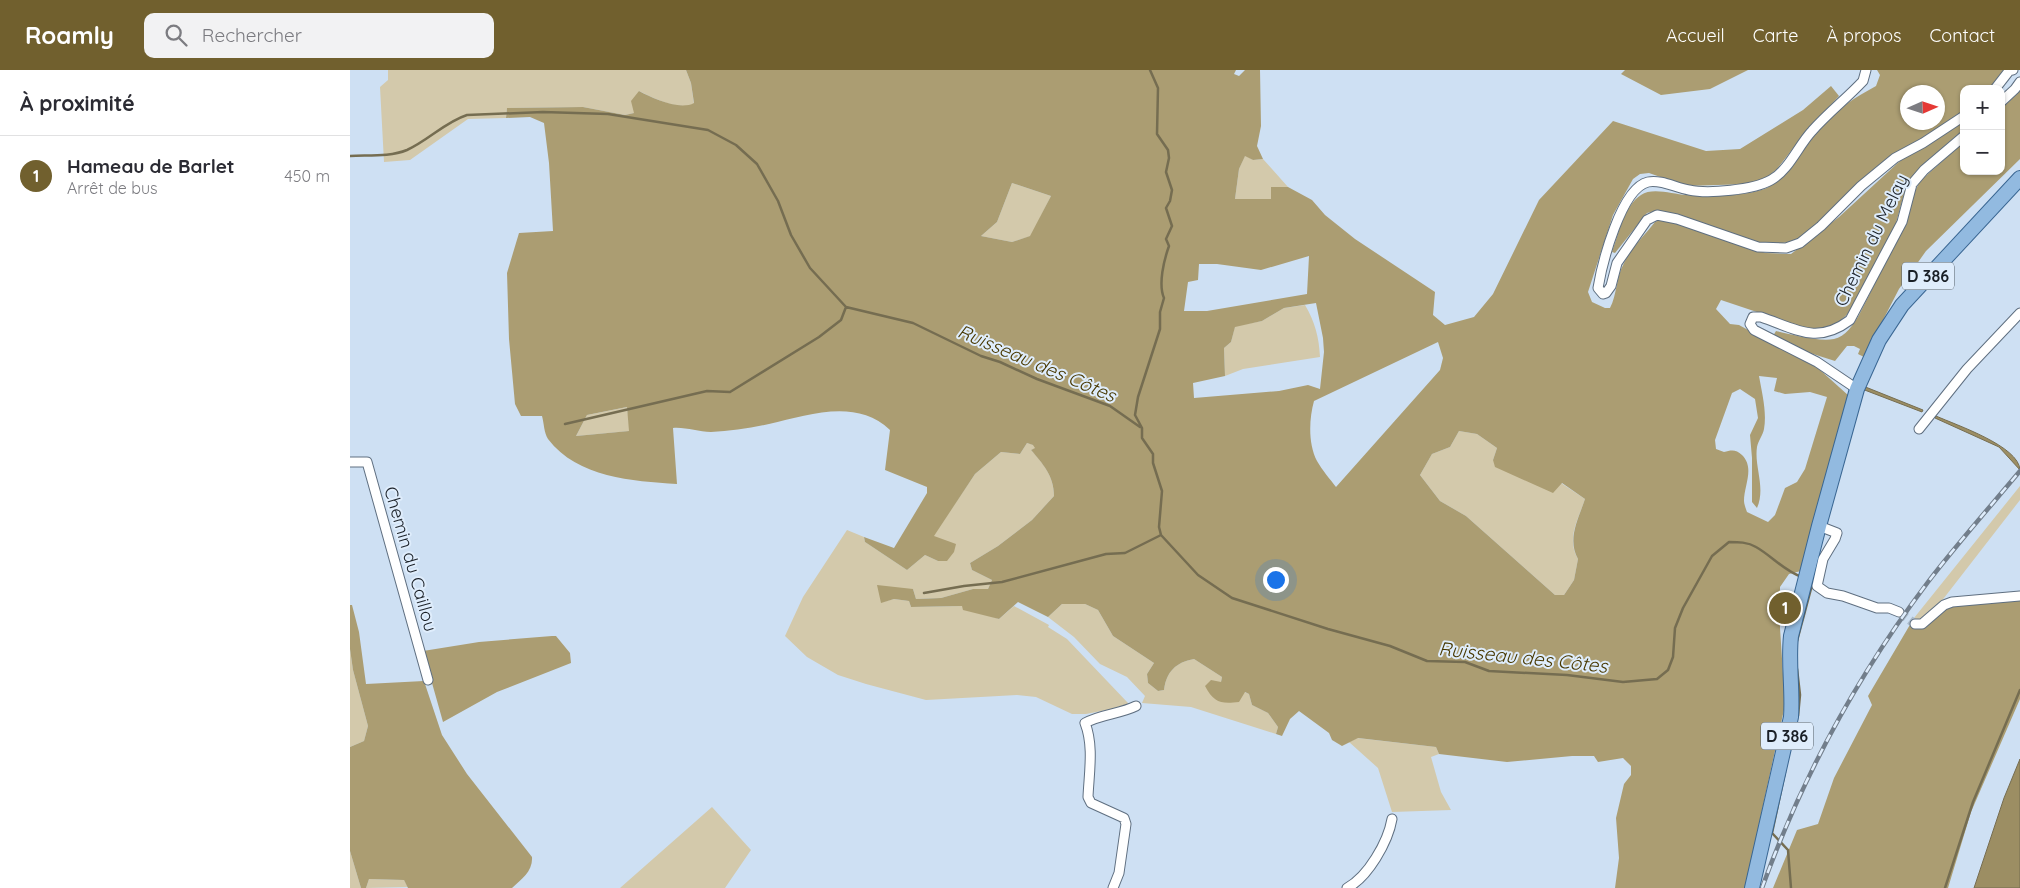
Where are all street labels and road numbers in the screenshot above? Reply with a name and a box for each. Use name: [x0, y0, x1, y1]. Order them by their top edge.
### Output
street label: Chemin du Melay: [1829, 170, 1913, 310]
road number: D 386: [1902, 262, 1954, 290]
street label: Chemin du Caillou: [379, 484, 443, 634]
road number: D 386: [1761, 722, 1813, 749]

